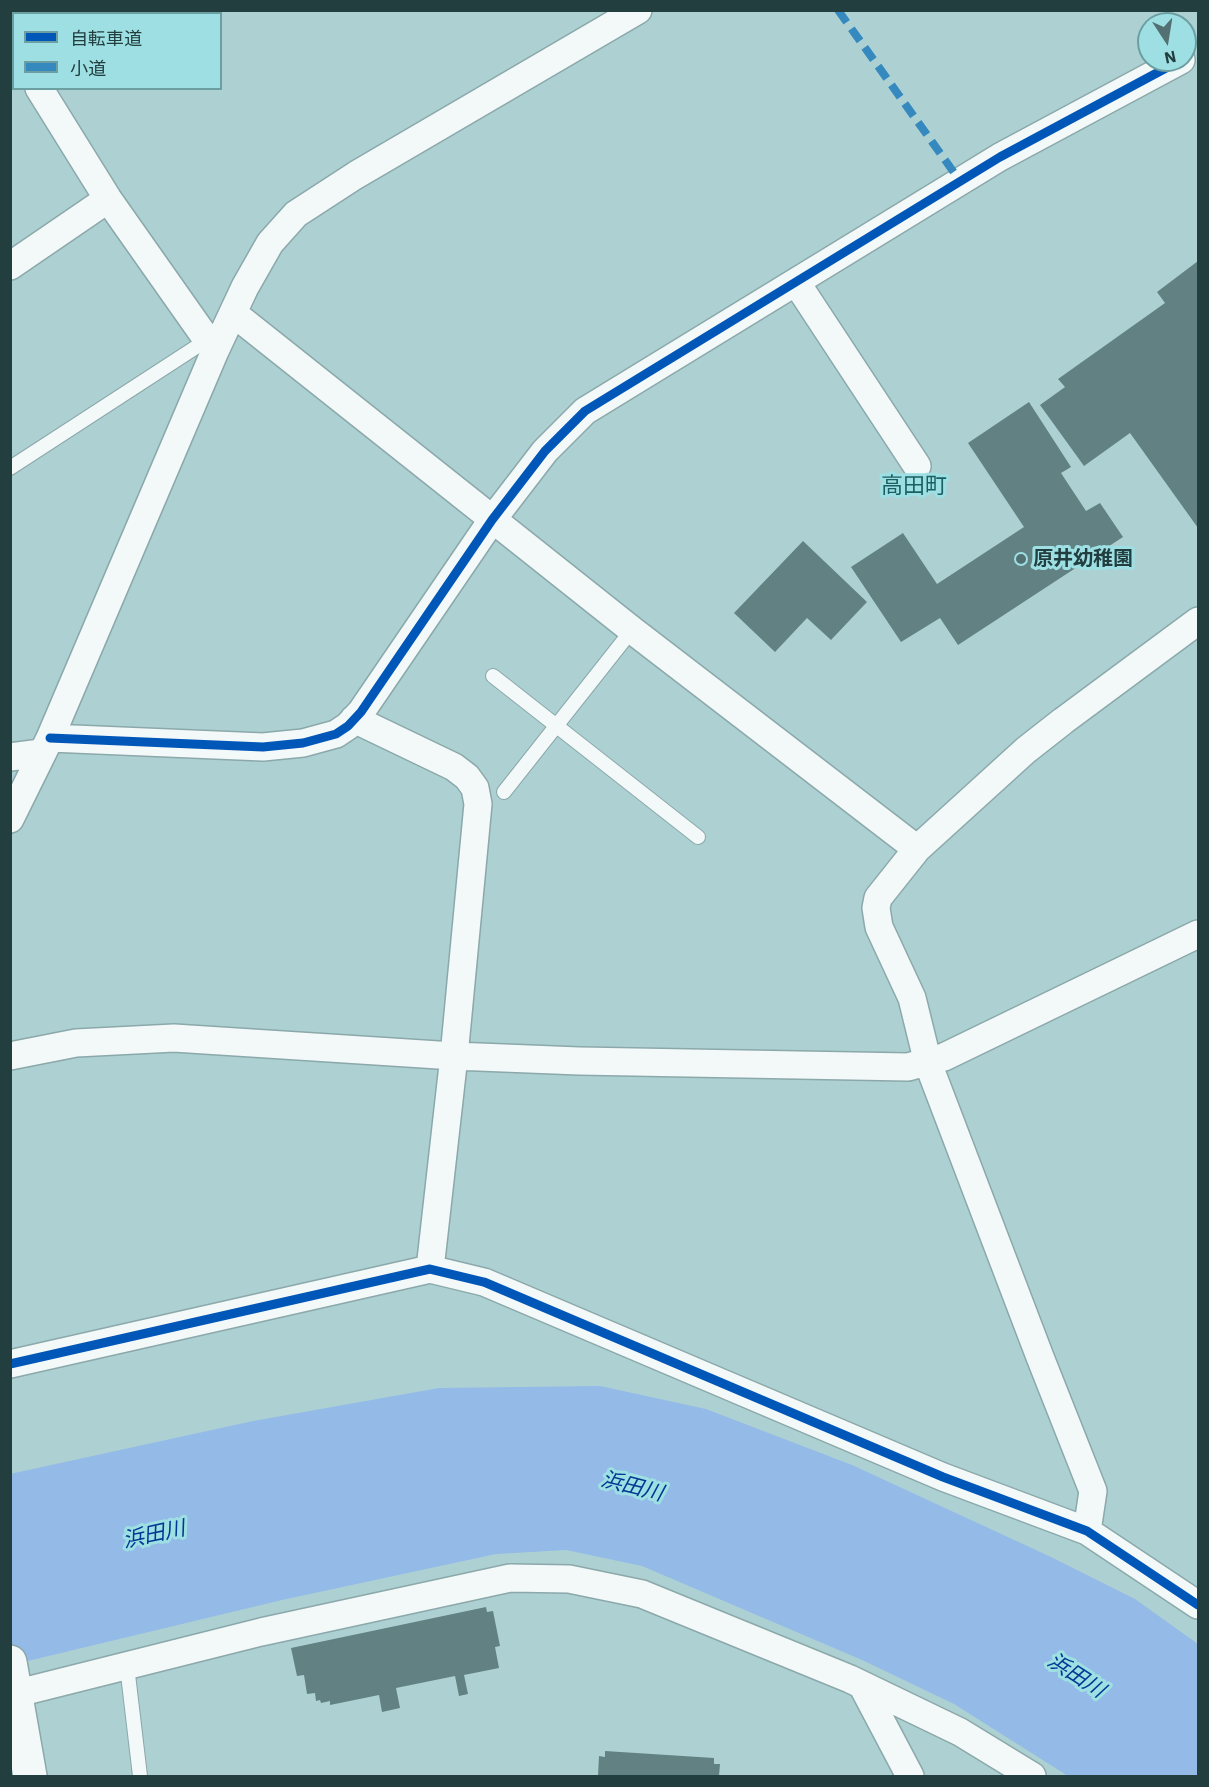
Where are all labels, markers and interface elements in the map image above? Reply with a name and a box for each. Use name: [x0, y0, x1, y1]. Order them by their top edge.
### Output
legend: [12, 12, 222, 90]
north arrow: [1137, 12, 1197, 72]
text: 自転車道: [70, 27, 142, 50]
text: N: [1163, 47, 1178, 69]
text: 小道: [70, 57, 106, 80]
district label: 高田町: [881, 474, 947, 500]
place label: 原井幼稚園: [1033, 547, 1133, 571]
marker: 原井幼稚園: [1014, 552, 1028, 566]
water label: 浜田川: [598, 1467, 666, 1507]
water label: 浜田川: [121, 1516, 187, 1554]
water label: 浜田川: [1043, 1648, 1109, 1704]

